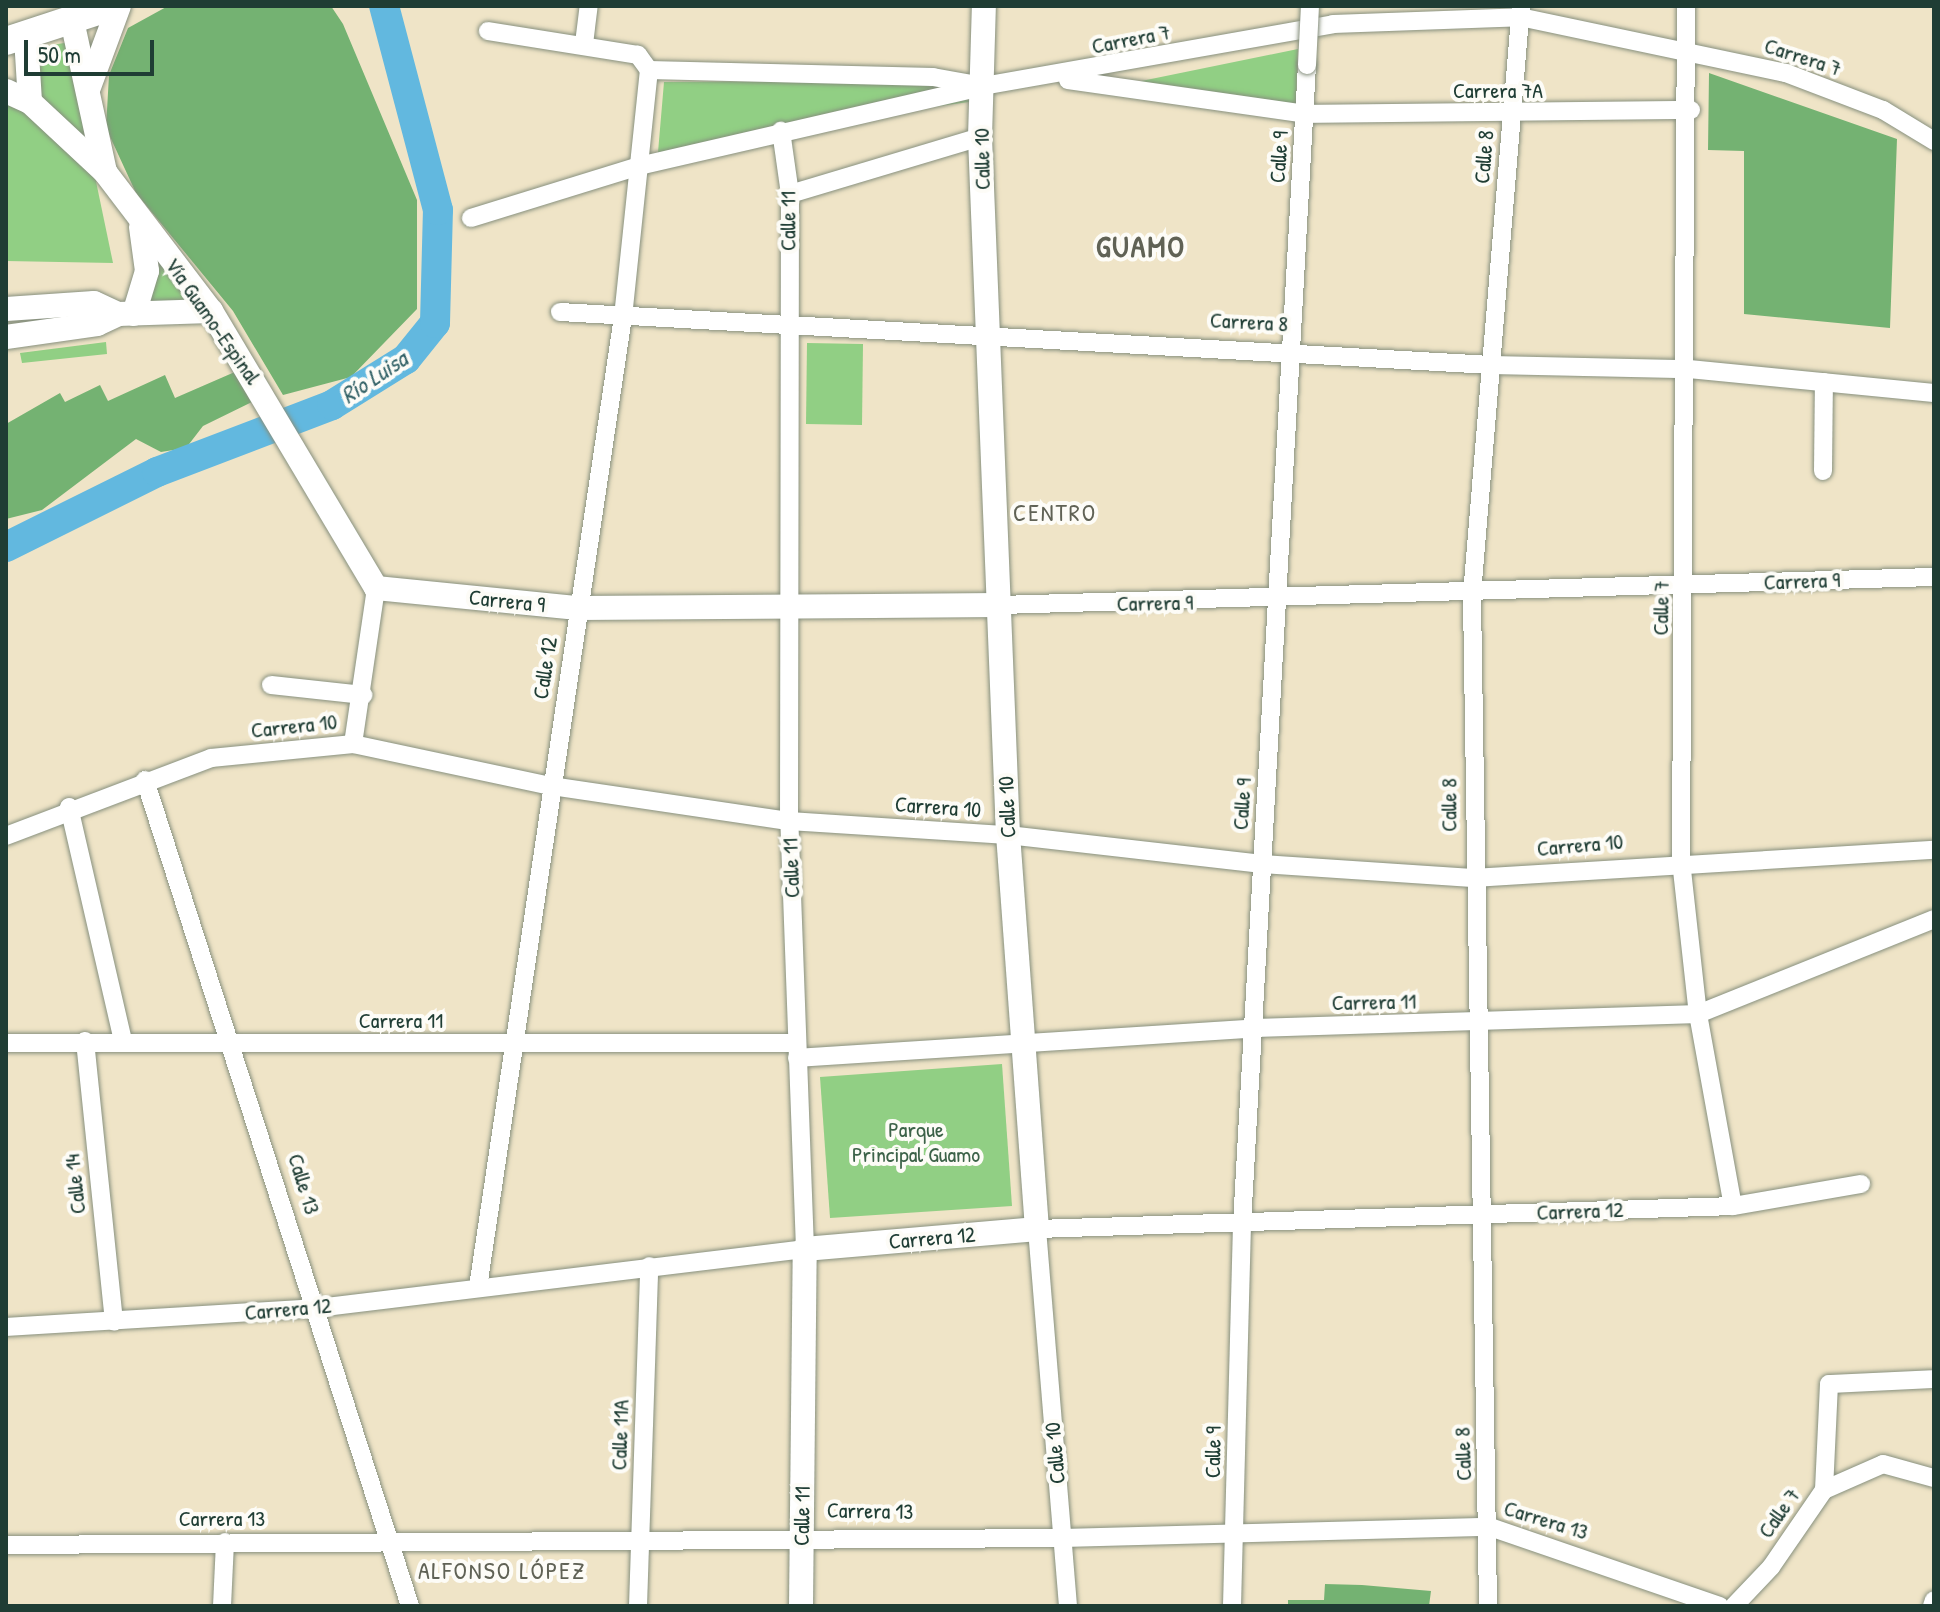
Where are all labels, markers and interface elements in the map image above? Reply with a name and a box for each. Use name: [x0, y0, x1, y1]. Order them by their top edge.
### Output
street label: Carrera 7: [1090, 18, 1172, 60]
scale bar: [28, 24, 158, 74]
street label: Carrera 7: [1761, 32, 1845, 82]
text: 50 m: [38, 38, 81, 70]
street label: Carrera 7A: [1453, 78, 1543, 104]
street label: Calle 10: [968, 128, 996, 190]
street label: Calle 8: [1469, 129, 1499, 185]
street label: Calle 9: [1264, 130, 1294, 184]
street label: Calle 11: [775, 191, 801, 251]
district label: GUAMO: [1096, 228, 1186, 264]
street label: Vía Guamo-Espinal: [160, 253, 266, 389]
street label: Carrera 8: [1209, 307, 1289, 337]
water label: Río Luisa: [335, 344, 413, 410]
district label: CENTRO: [1013, 499, 1097, 527]
street label: Carrera 9: [1763, 566, 1841, 596]
street label: Calle 7: [1647, 580, 1675, 636]
street label: Carrera 9: [468, 584, 546, 618]
street label: Carrera 9: [1116, 589, 1194, 617]
street label: Calle 12: [527, 635, 563, 701]
street label: Carrera 10: [250, 708, 338, 744]
street label: Calle 10: [993, 776, 1021, 838]
street label: Calle 9: [1227, 777, 1257, 831]
street label: Calle 8: [1436, 778, 1462, 832]
street label: Carrera 10: [894, 791, 982, 823]
street label: Carrera 10: [1536, 828, 1624, 862]
street label: Calle 11: [777, 838, 805, 898]
street label: Carrera 11: [1332, 988, 1416, 1016]
street label: Carrera 11: [359, 1008, 443, 1034]
park label: Parque Principal Guamo: [852, 1116, 980, 1168]
street label: Calle 13: [282, 1151, 326, 1217]
street label: Calle 14: [59, 1153, 91, 1215]
street label: Carrera 12: [1536, 1196, 1624, 1226]
street label: Carrera 12: [888, 1221, 976, 1255]
street label: Carrera 12: [244, 1292, 332, 1326]
street label: Calle 11A: [606, 1399, 634, 1471]
street label: Calle 10: [1039, 1421, 1071, 1485]
street label: Calle 9: [1199, 1426, 1227, 1478]
street label: Calle 8: [1449, 1427, 1477, 1481]
street label: Calle 7: [1752, 1483, 1806, 1543]
street label: Calle 11: [788, 1486, 816, 1546]
street label: Carrera 13: [1501, 1495, 1591, 1545]
street label: Carrera 13: [827, 1497, 913, 1525]
street label: Carrera 13: [179, 1506, 265, 1532]
district label: ALFONSO LÓPEZ: [418, 1557, 586, 1585]

